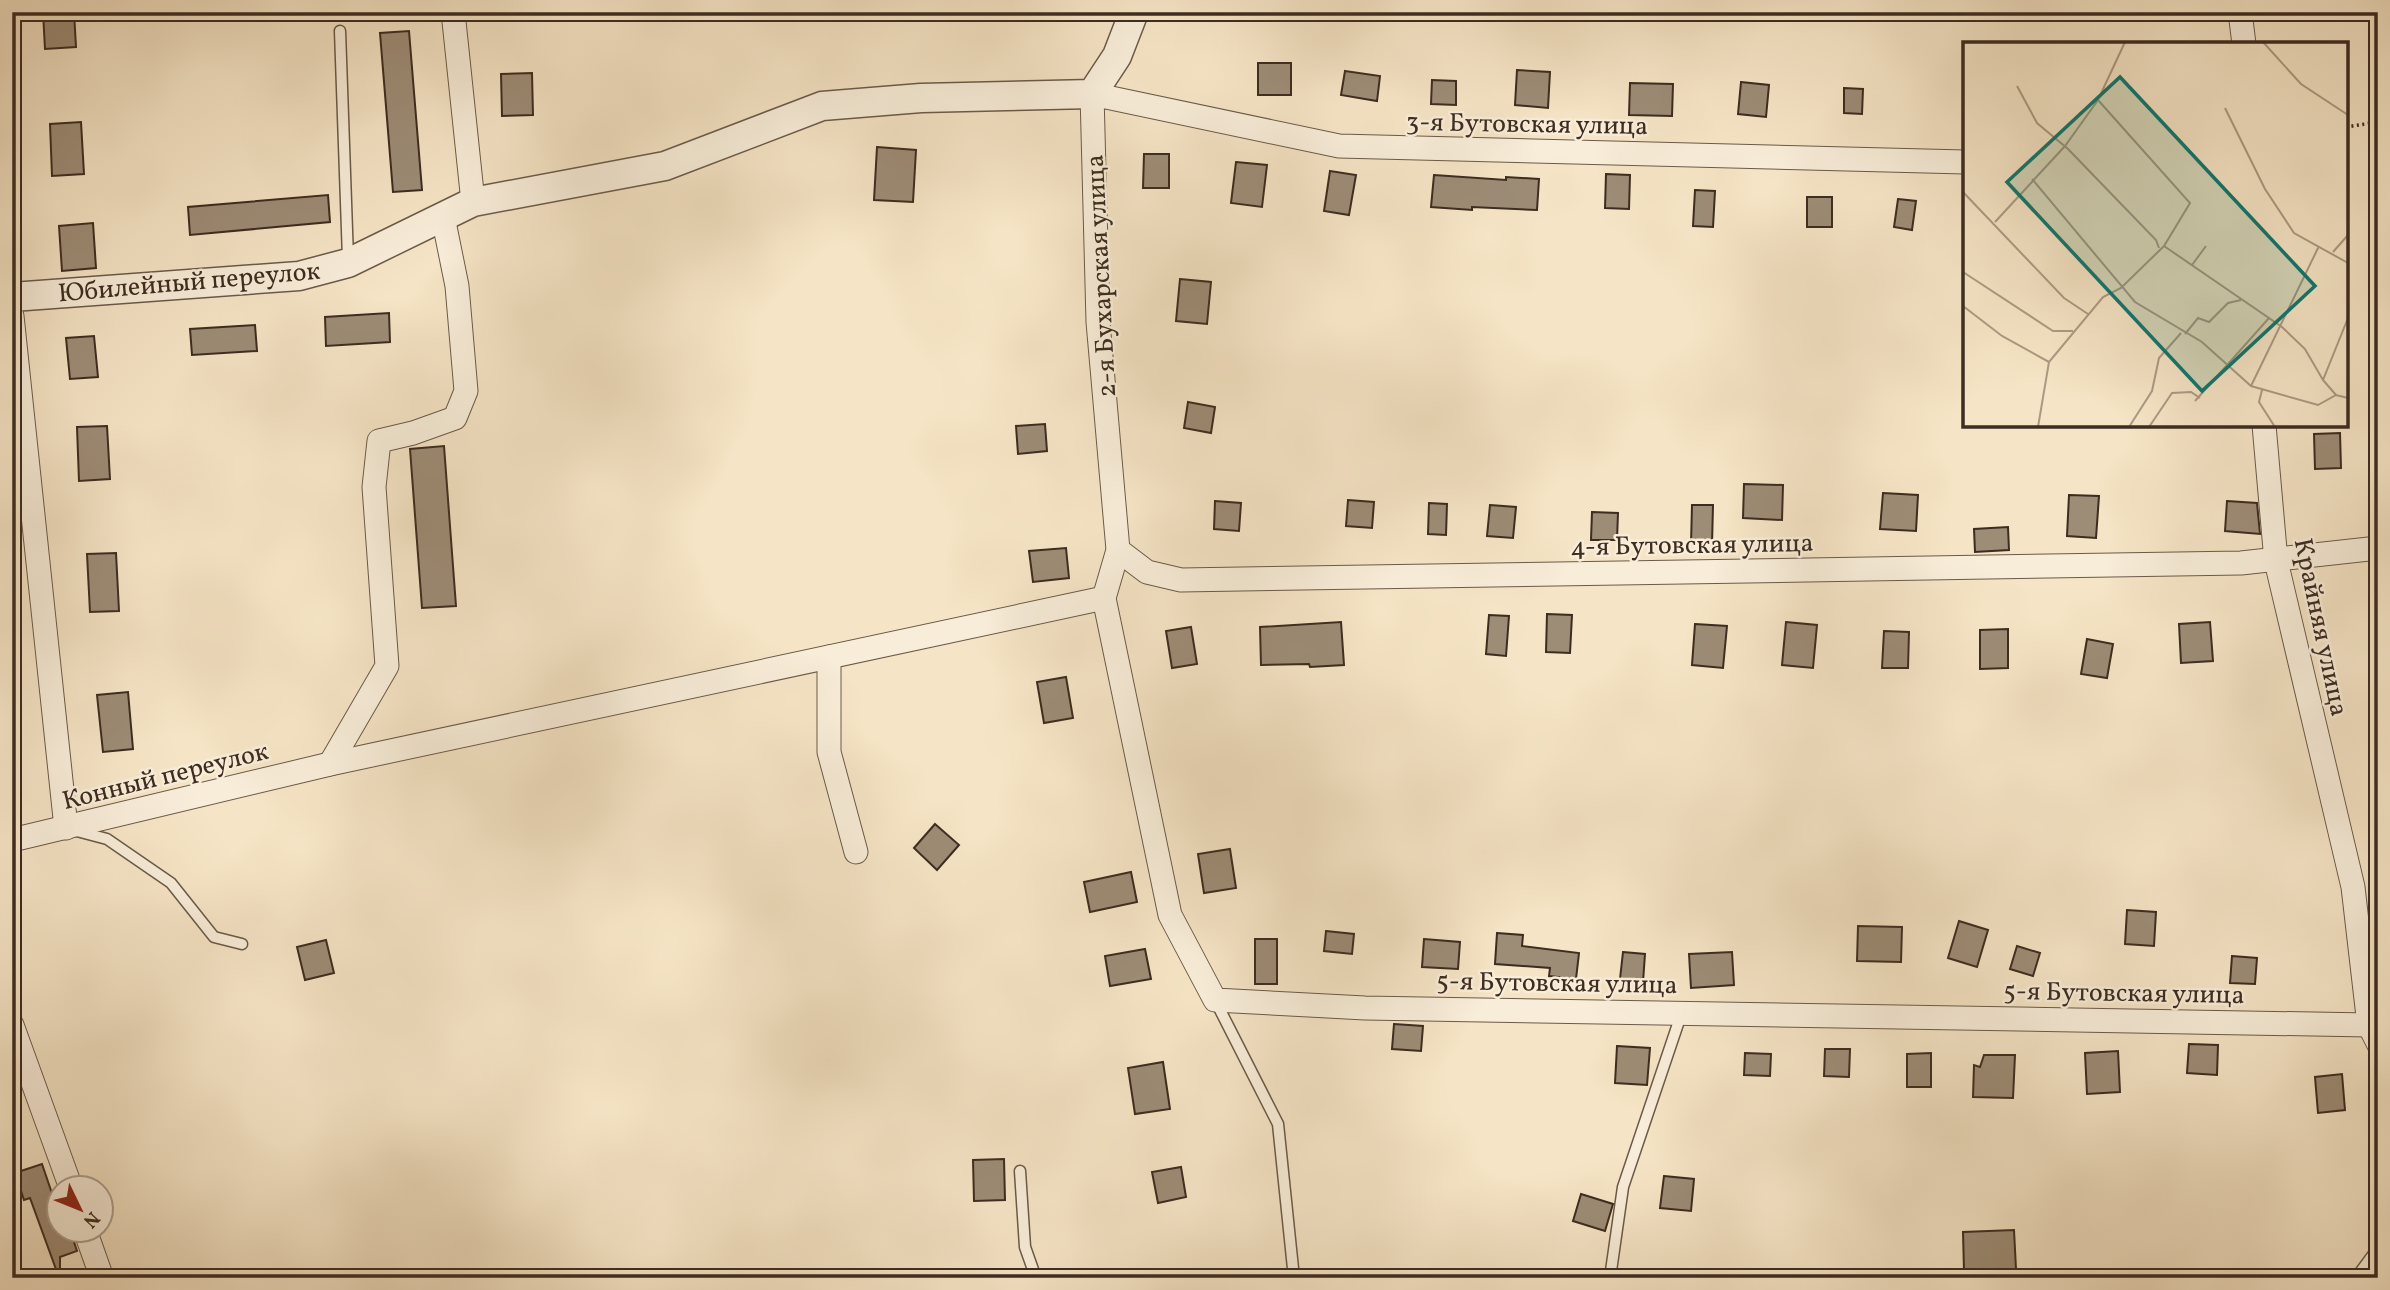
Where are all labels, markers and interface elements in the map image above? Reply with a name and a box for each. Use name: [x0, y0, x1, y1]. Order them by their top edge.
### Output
inset map: [1963, 42, 2348, 427]
street label: 3-я Бутовская улица: [1406, 105, 1648, 145]
street label: 2-я Бухарская улица: [1078, 154, 1126, 398]
street label: Юбилейный переулок: [57, 254, 322, 312]
street label: 4-я Бутовская улица: [1570, 526, 1814, 566]
street label: Крайняя улица: [2284, 535, 2356, 720]
street label: Конный переулок: [59, 734, 272, 820]
street label: 5-я Бутовская улица: [1436, 964, 1678, 1004]
street label: 5-я Бутовская улица: [2003, 974, 2245, 1014]
north arrow: [46, 1174, 116, 1244]
text: N: [77, 1205, 105, 1233]

